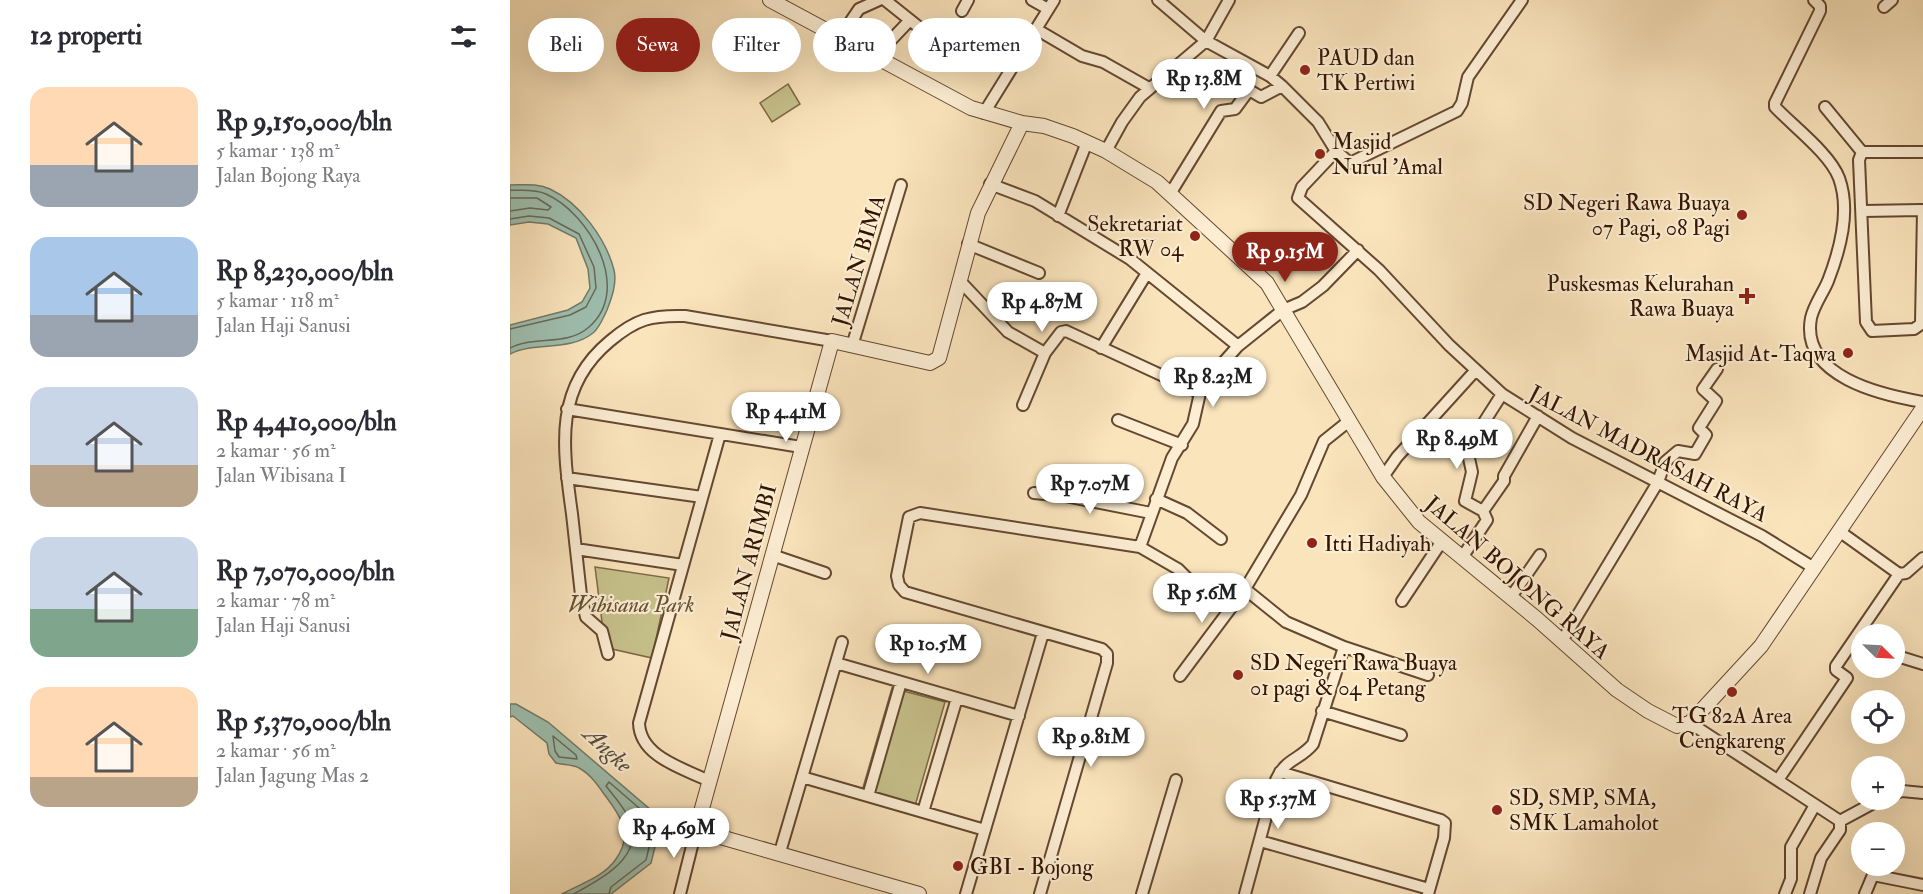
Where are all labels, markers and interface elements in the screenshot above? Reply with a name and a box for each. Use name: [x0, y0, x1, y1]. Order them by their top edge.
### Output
chip: Beli: [528, 18, 604, 72]
chip: Sewa: [616, 18, 700, 72]
chip: Filter: [712, 18, 801, 72]
chip: Baru: [813, 18, 896, 72]
chip: Apartemen: [908, 18, 1042, 72]
text: 12 properti: [30, 20, 142, 52]
icon: filters: [447, 20, 480, 53]
place label: PAUD dan TK Pertiwi: [1317, 44, 1415, 97]
pin: Rp 13.8M: [1142, 59, 1266, 110]
marker: PAUD dan TK Pertiwi: [1298, 63, 1312, 77]
text: Rp 13.8M: [1166, 66, 1242, 91]
text: Rp 9,150,000/bln: [216, 106, 392, 138]
icon: home: [78, 111, 150, 183]
place label: Masjid Nurul 'Amal: [1332, 128, 1443, 181]
text: 5 kamar · 138 m²: [216, 138, 340, 163]
marker: Masjid Nurul 'Amal: [1313, 147, 1327, 161]
text: Jalan Bojong Raya: [216, 163, 360, 188]
place label: SD Negeri Rawa Buaya 07 Pagi, 08 Pagi: [1523, 189, 1731, 242]
street label: JALAN BIMA: [825, 191, 892, 330]
marker: SD Negeri Rawa Buaya 07 Pagi, 08 Pagi: [1735, 208, 1749, 222]
place label: Sekretariat RW 04: [1087, 210, 1184, 263]
marker: Sekretariat RW 04: [1188, 229, 1202, 243]
pin: Rp 9.15M: [1223, 232, 1347, 283]
text: Rp 9.15M: [1246, 239, 1324, 264]
text: Rp 8,230,000/bln: [216, 256, 394, 288]
icon: home: [78, 261, 150, 333]
place label: Puskesmas Kelurahan Rawa Buaya: [1547, 270, 1735, 323]
pin: Rp 4.87M: [980, 282, 1104, 333]
marker: Puskesmas Kelurahan Rawa Buaya: [1738, 287, 1756, 305]
text: 5 kamar · 118 m²: [216, 288, 339, 313]
text: Rp 4.87M: [1001, 289, 1083, 314]
text: Jalan Haji Sanusi: [216, 313, 351, 338]
place label: Masjid At-Taqwa: [1685, 340, 1837, 368]
marker: Masjid At-Taqwa: [1841, 346, 1855, 360]
pin: Rp 8.23M: [1151, 357, 1275, 408]
text: Rp 8.23M: [1173, 364, 1253, 389]
street label: JALAN MADRASAH RAYA: [1523, 378, 1773, 529]
pin: Rp 4.41M: [724, 392, 848, 443]
text: Rp 4.41M: [745, 399, 827, 424]
text: Rp 4,410,000/bln: [216, 406, 397, 438]
icon: home: [78, 411, 150, 483]
pin: Rp 8.49M: [1395, 419, 1519, 470]
text: Rp 8.49M: [1416, 426, 1498, 451]
text: 2 kamar · 56 m²: [216, 438, 336, 463]
text: Jalan Wibisana I: [216, 463, 346, 488]
pin: Rp 7.07M: [1028, 464, 1152, 515]
text: Rp 7.07M: [1050, 471, 1130, 496]
street label: JALAN ARIMBI: [714, 481, 783, 644]
street label: JALAN BOJONG RAYA: [1418, 489, 1616, 666]
place label: Itti Hadiyah: [1324, 530, 1432, 558]
marker: Itti Hadiyah: [1305, 536, 1319, 550]
text: Rp 7,070,000/bln: [216, 556, 395, 588]
icon: home: [78, 561, 150, 633]
pin: Rp 5.6M: [1147, 573, 1257, 624]
text: Rp 5.6M: [1167, 580, 1237, 605]
text: 2 kamar · 78 m²: [216, 588, 335, 613]
park label: Wibisana Park: [568, 591, 694, 619]
text: Jalan Haji Sanusi: [216, 613, 351, 638]
pin: Rp 10.5M: [866, 624, 990, 675]
north arrow: [1851, 624, 1905, 678]
map controls: [1851, 624, 1905, 876]
text: Rp 10.5M: [889, 631, 967, 656]
place label: SD Negeri Rawa Buaya 01 pagi & 04 Petang: [1250, 649, 1458, 703]
marker: SD Negeri Rawa Buaya 01 pagi & 04 Petang: [1231, 668, 1245, 682]
marker: TG 82A Area Cengkareng: [1725, 685, 1739, 699]
button: locate: [1851, 690, 1905, 744]
place label: TG 82A Area Cengkareng: [1672, 702, 1793, 755]
text: Rp 5,370,000/bln: [216, 706, 391, 738]
icon: home: [78, 711, 150, 783]
water label: Angke: [574, 717, 640, 781]
pin: Rp 9.81M: [1029, 717, 1153, 768]
text: Rp 9.81M: [1052, 724, 1130, 749]
text: 2 kamar · 56 m²: [216, 738, 336, 763]
button: +: [1851, 756, 1905, 810]
text: Jalan Jagung Mas 2: [216, 763, 369, 788]
pin: Rp 5.37M: [1216, 779, 1340, 830]
place label: SD, SMP, SMA, SMK Lamaholot: [1509, 784, 1659, 837]
text: Rp 5.37M: [1239, 786, 1317, 811]
marker: SD, SMP, SMA, SMK Lamaholot: [1490, 803, 1504, 817]
pin: Rp 4.69M: [612, 808, 736, 859]
text: Rp 4.69M: [632, 815, 716, 840]
button: −: [1851, 822, 1905, 876]
place label: GBI - Bojong: [970, 853, 1094, 881]
marker: GBI - Bojong: [951, 859, 965, 873]

